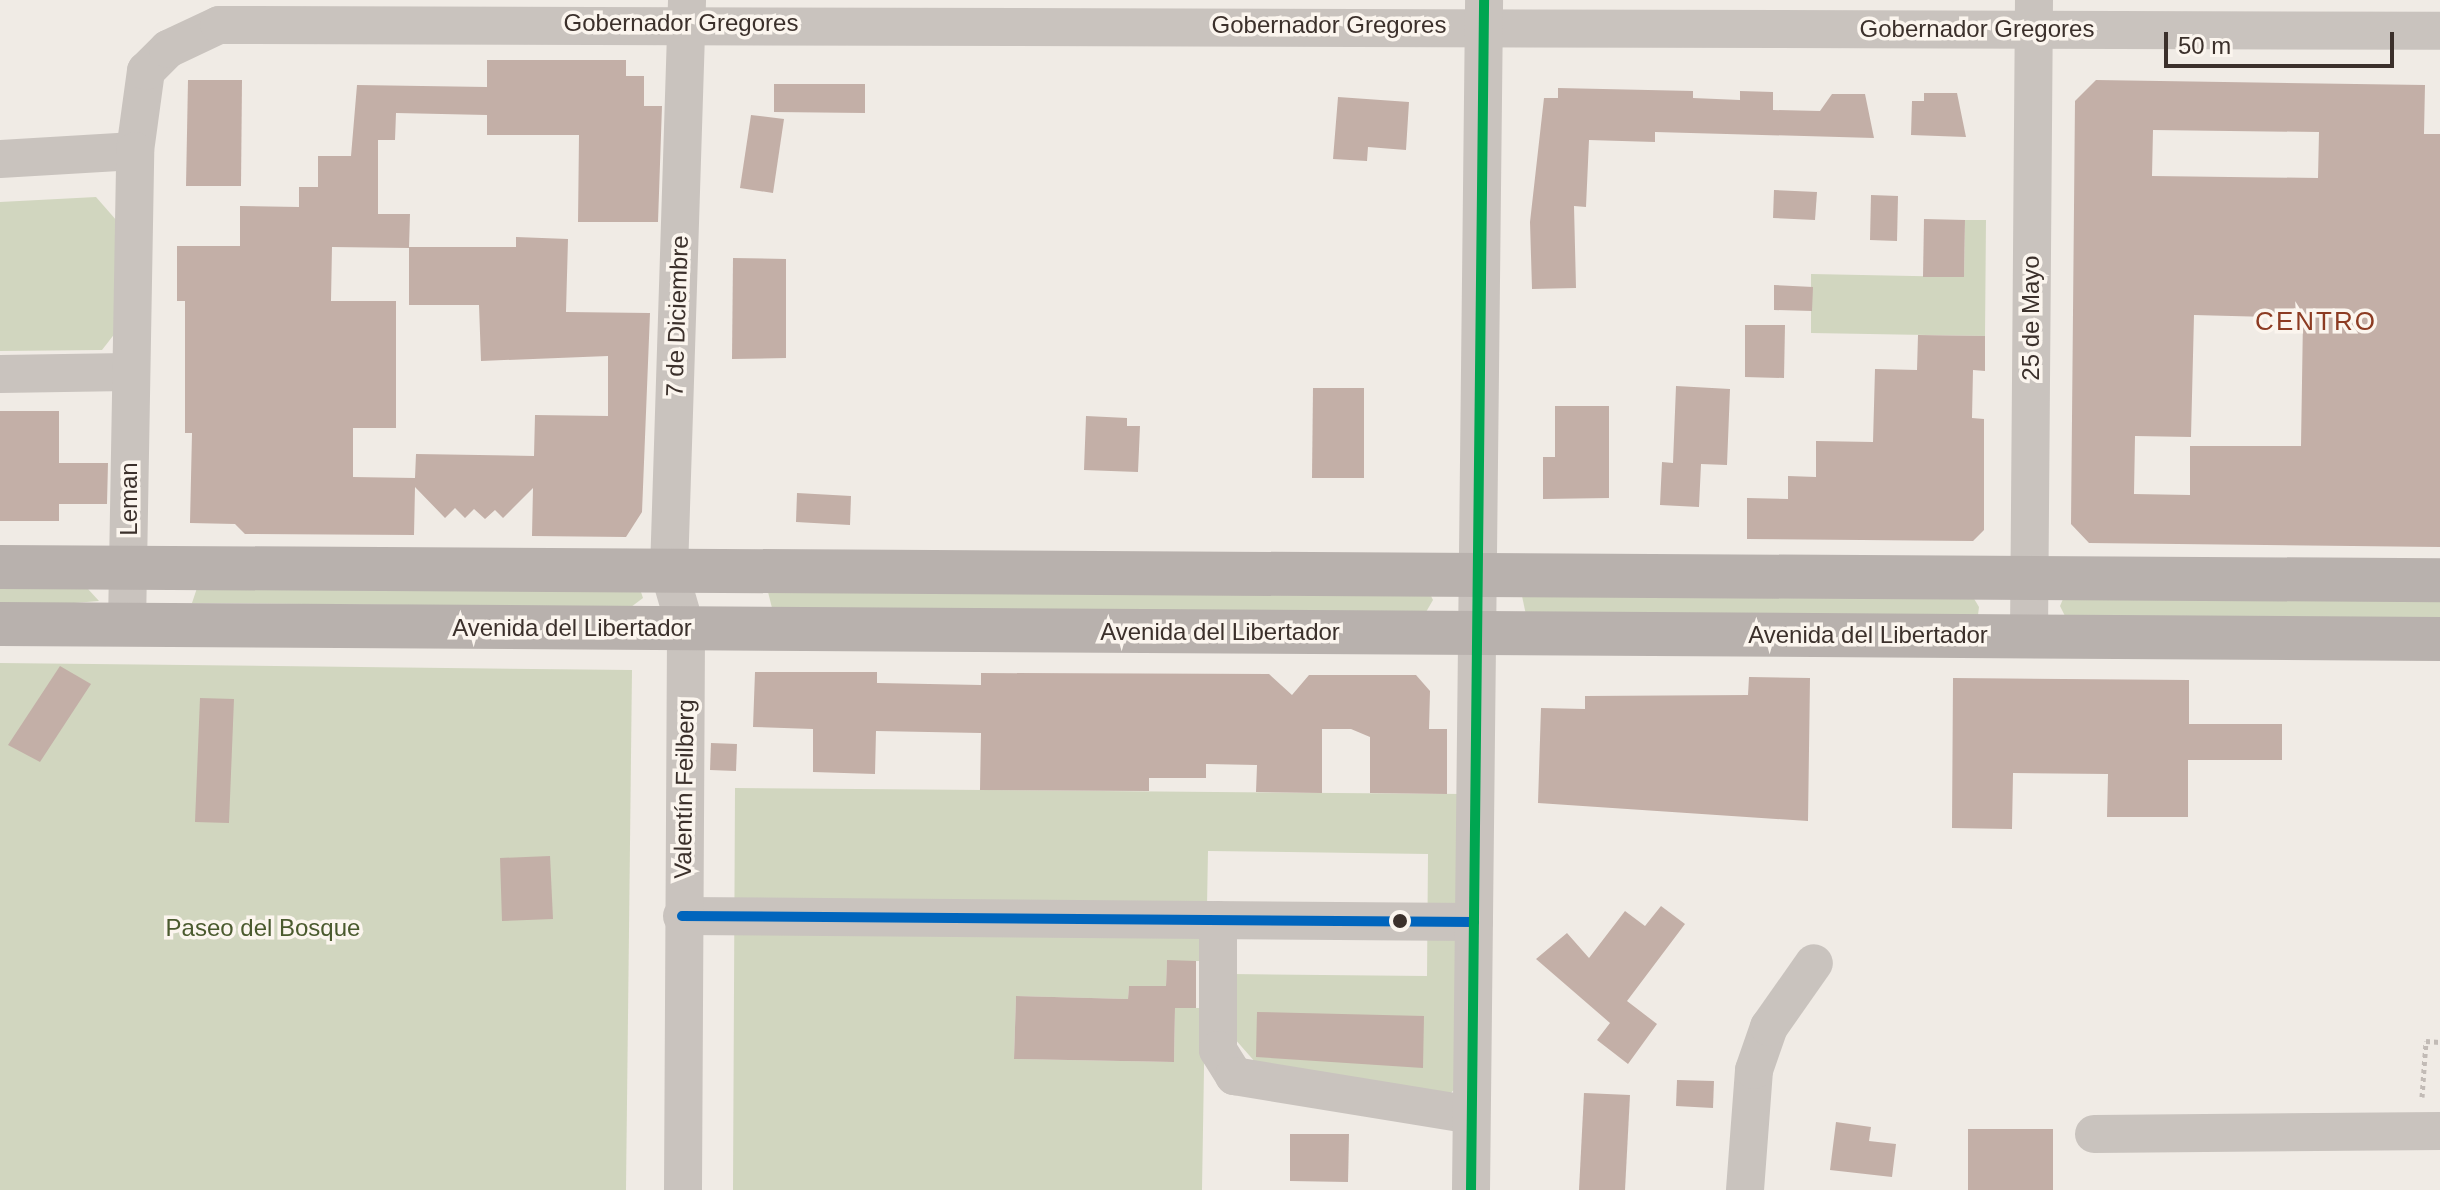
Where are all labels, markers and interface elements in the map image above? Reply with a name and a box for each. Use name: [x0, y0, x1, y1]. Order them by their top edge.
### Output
street label: Gobernador Gregores: [564, 9, 798, 37]
street label: Gobernador Gregores: [1212, 11, 1446, 39]
street label: Gobernador Gregores: [1860, 15, 2094, 43]
scale bar: [2168, 16, 2398, 66]
text: 50 m: [2178, 32, 2231, 59]
street label: 7 de Diciembre: [660, 235, 694, 397]
street label: 25 de Mayo: [2017, 255, 2045, 381]
district label: CENTRO: [2255, 306, 2377, 338]
street label: Leman: [115, 462, 143, 536]
street label: Avenida del Libertador: [452, 614, 692, 642]
street label: Avenida del Libertador: [1100, 618, 1340, 646]
street label: Avenida del Libertador: [1748, 621, 1988, 649]
street label: Valentín Feilberg: [668, 699, 700, 879]
unlabelled marker: [1392, 913, 1408, 929]
park label: Paseo del Bosque: [166, 914, 360, 942]

